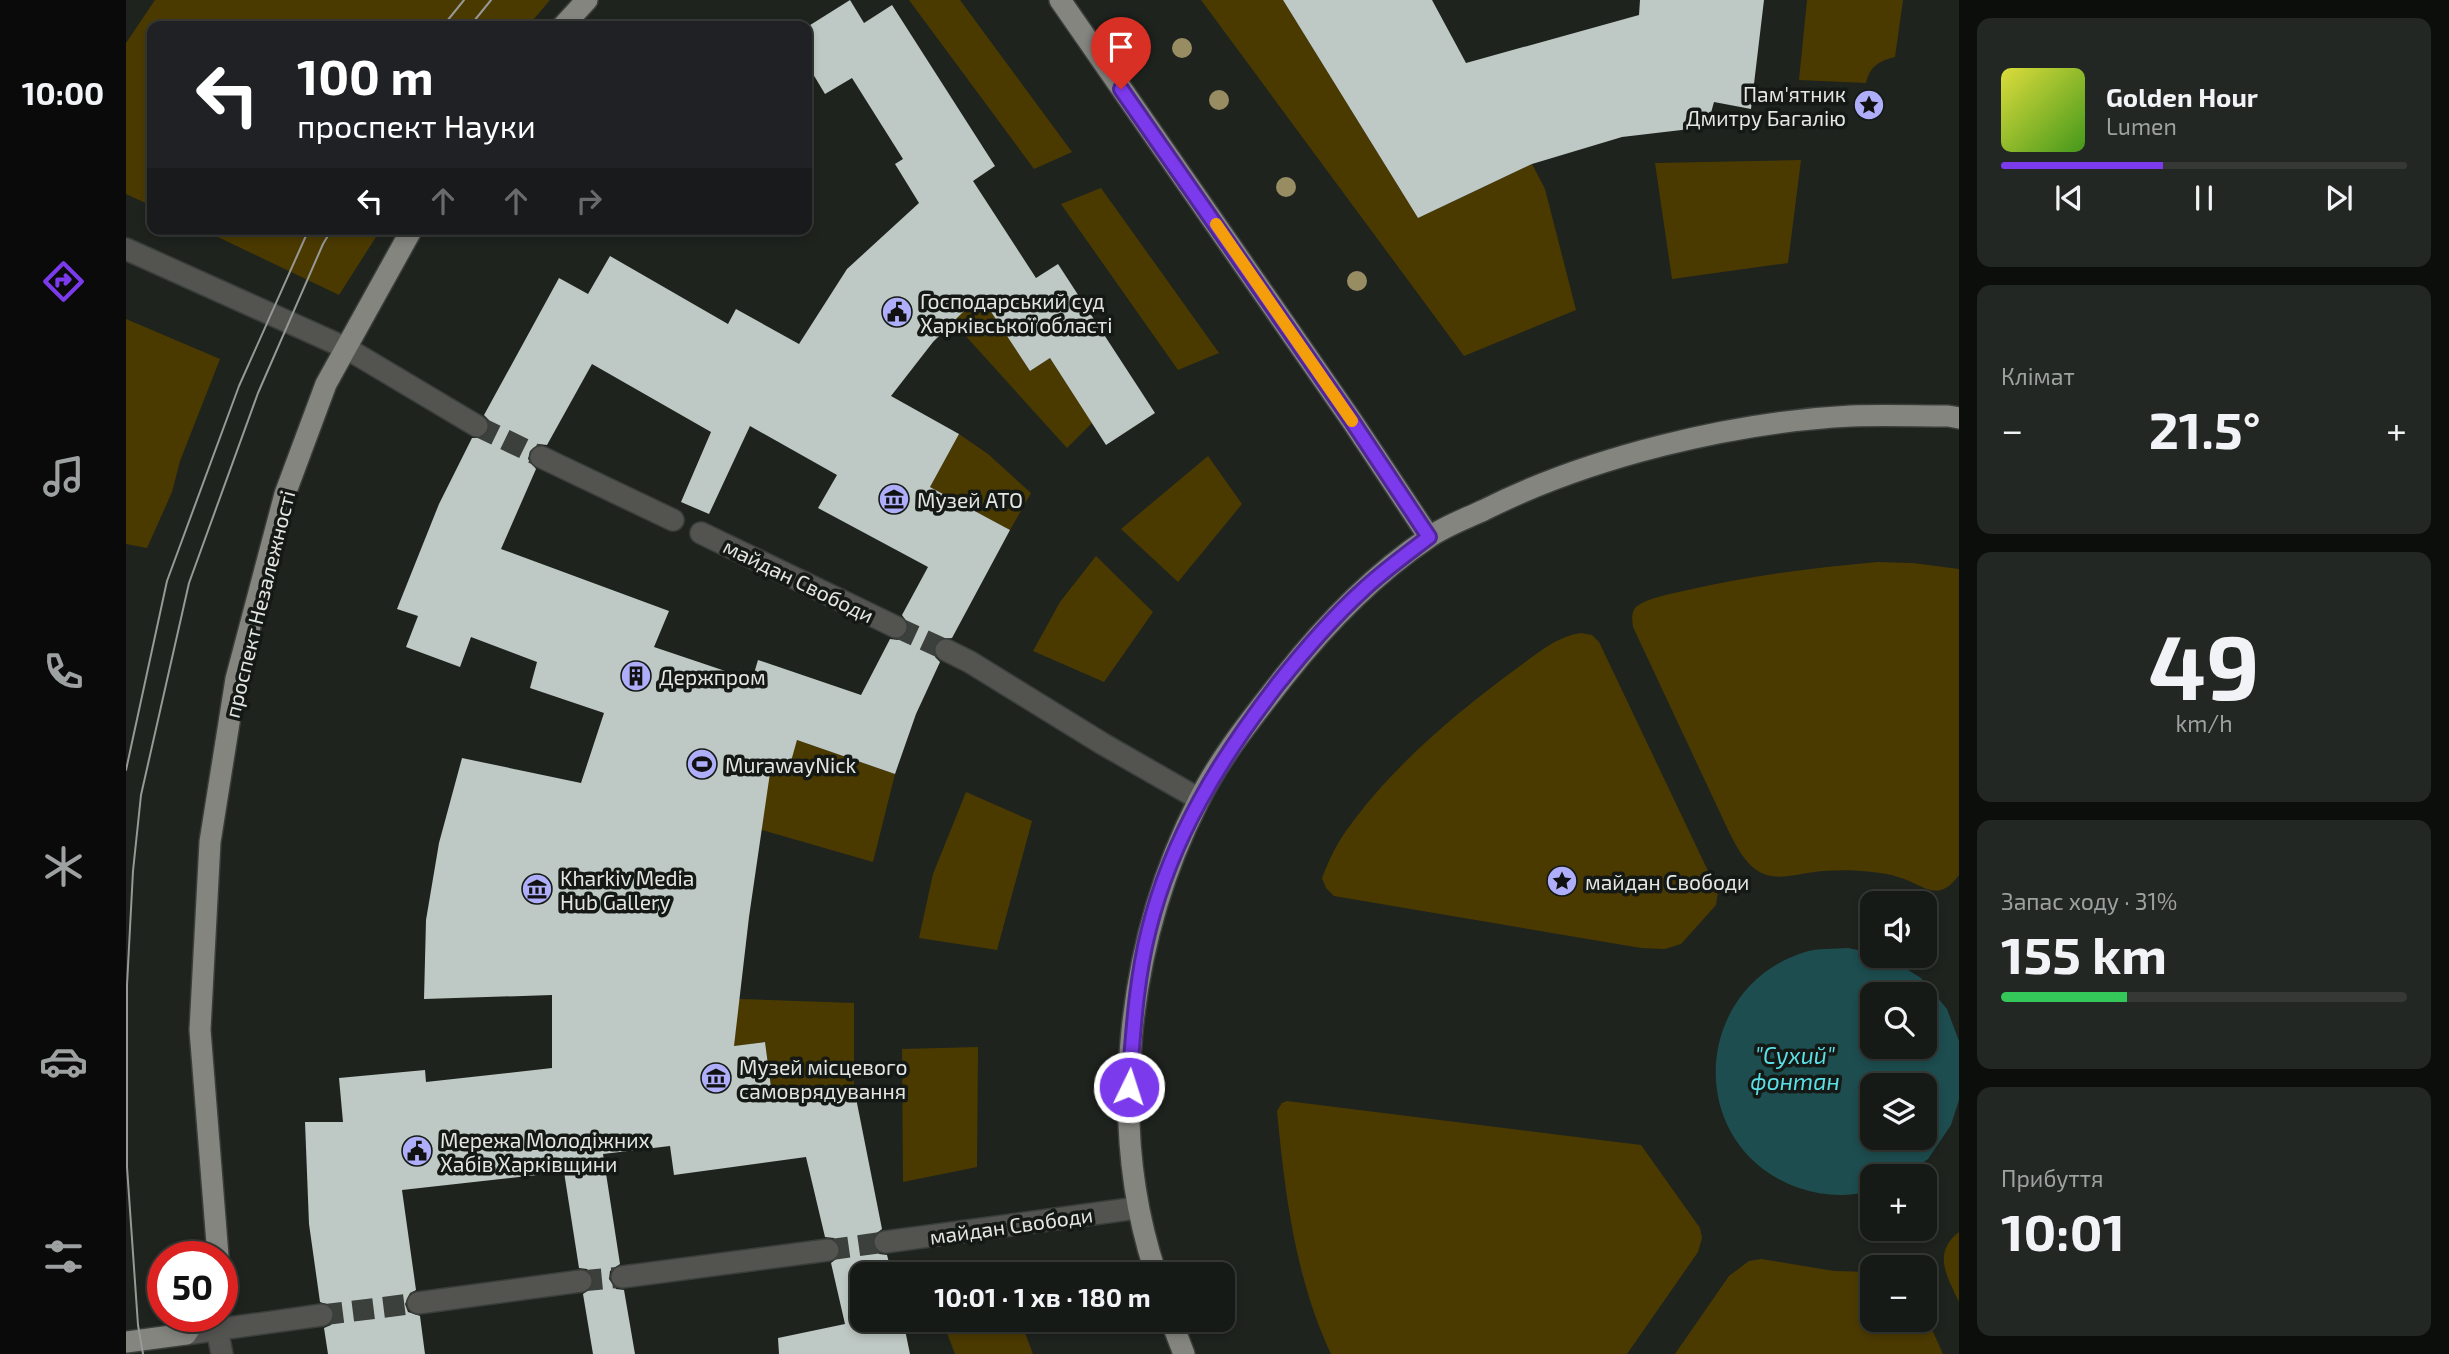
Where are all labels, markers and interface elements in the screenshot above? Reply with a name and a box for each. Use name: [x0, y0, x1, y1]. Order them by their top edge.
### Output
pin: [1091, 17, 1151, 89]
icon: arrive: [1102, 28, 1140, 66]
text: 100 m: [297, 46, 434, 105]
icon: left: [182, 49, 273, 140]
text: 10:00: [22, 73, 104, 111]
place label: Пам'ятник Дмитру Багалію: [1686, 81, 1846, 131]
text: Golden Hour: [2106, 81, 2258, 112]
place icon: Пам'ятник Дмитру Багалію: [1852, 88, 1886, 122]
text: проспект Науки: [297, 106, 536, 144]
text: Lumen: [2106, 112, 2177, 140]
icon: previous: [2050, 179, 2088, 217]
icon: pause: [2185, 179, 2223, 217]
icon: next: [2320, 179, 2358, 217]
icon: left: [351, 182, 389, 220]
icon: ahead: [424, 182, 462, 220]
icon: ahead: [497, 182, 535, 220]
icon: right: [570, 182, 608, 220]
icon: directions: [39, 257, 88, 306]
place label: Господарський суд Харківської області: [920, 288, 1112, 337]
public building icon: Господарський суд Харківської області: [880, 295, 914, 329]
text: Клімат: [2001, 362, 2075, 390]
text: 21.5°: [2149, 397, 2261, 459]
text: −: [2001, 406, 2023, 452]
text: +: [2386, 406, 2407, 452]
icon: music: [39, 452, 88, 501]
museum icon: Музей АТО: [877, 482, 911, 516]
place label: Музей АТО: [917, 487, 1023, 513]
street label: проспект Незалежності: [219, 488, 299, 720]
street label: майдан Свободи: [720, 533, 878, 627]
text: 49: [2148, 609, 2260, 718]
icon: phone: [39, 647, 88, 696]
building icon: Держпром: [619, 659, 653, 693]
place label: Держпром: [659, 664, 766, 689]
text: km/h: [2175, 709, 2233, 737]
sports icon: MurawayNick: [685, 747, 719, 781]
place label: MurawayNick: [725, 752, 856, 777]
icon: climate: [39, 842, 88, 891]
place icon: майдан Свободи: [1545, 864, 1579, 898]
place label: Kharkiv Media Hub Gallery: [560, 865, 694, 914]
place label: майдан Свободи: [1585, 869, 1749, 894]
museum icon: Kharkiv Media Hub Gallery: [520, 872, 554, 906]
text: Запас ходу · 31%: [2001, 887, 2177, 915]
map controls: [1860, 891, 1937, 1332]
button: sound: [1860, 891, 1937, 968]
text: 155 km: [2001, 922, 2167, 984]
button: search: [1860, 982, 1937, 1059]
icon: car: [39, 1037, 88, 1086]
water label: "Сухий" фонтан: [1750, 1041, 1840, 1095]
position arrow: [1092, 1050, 1166, 1124]
place label: Музей місцевого самоврядування: [739, 1054, 907, 1104]
museum icon: Музей місцевого самоврядування: [699, 1061, 733, 1095]
button: layers: [1860, 1073, 1937, 1150]
place label: Мережа Молодіжних Хабів Харківщини: [440, 1127, 650, 1176]
public building icon: Мережа Молодіжних Хабів Харківщини: [400, 1134, 434, 1168]
button: +: [1860, 1164, 1937, 1241]
text: Прибуття: [2001, 1164, 2104, 1192]
text: 10:01: [2001, 1199, 2125, 1261]
street label: майдан Свободи: [928, 1201, 1094, 1249]
icon: filters: [39, 1232, 88, 1281]
speed limit sign: 50: [147, 1241, 238, 1332]
button: −: [1860, 1255, 1937, 1332]
text: 10:01 · 1 хв · 180 m: [934, 1281, 1151, 1312]

